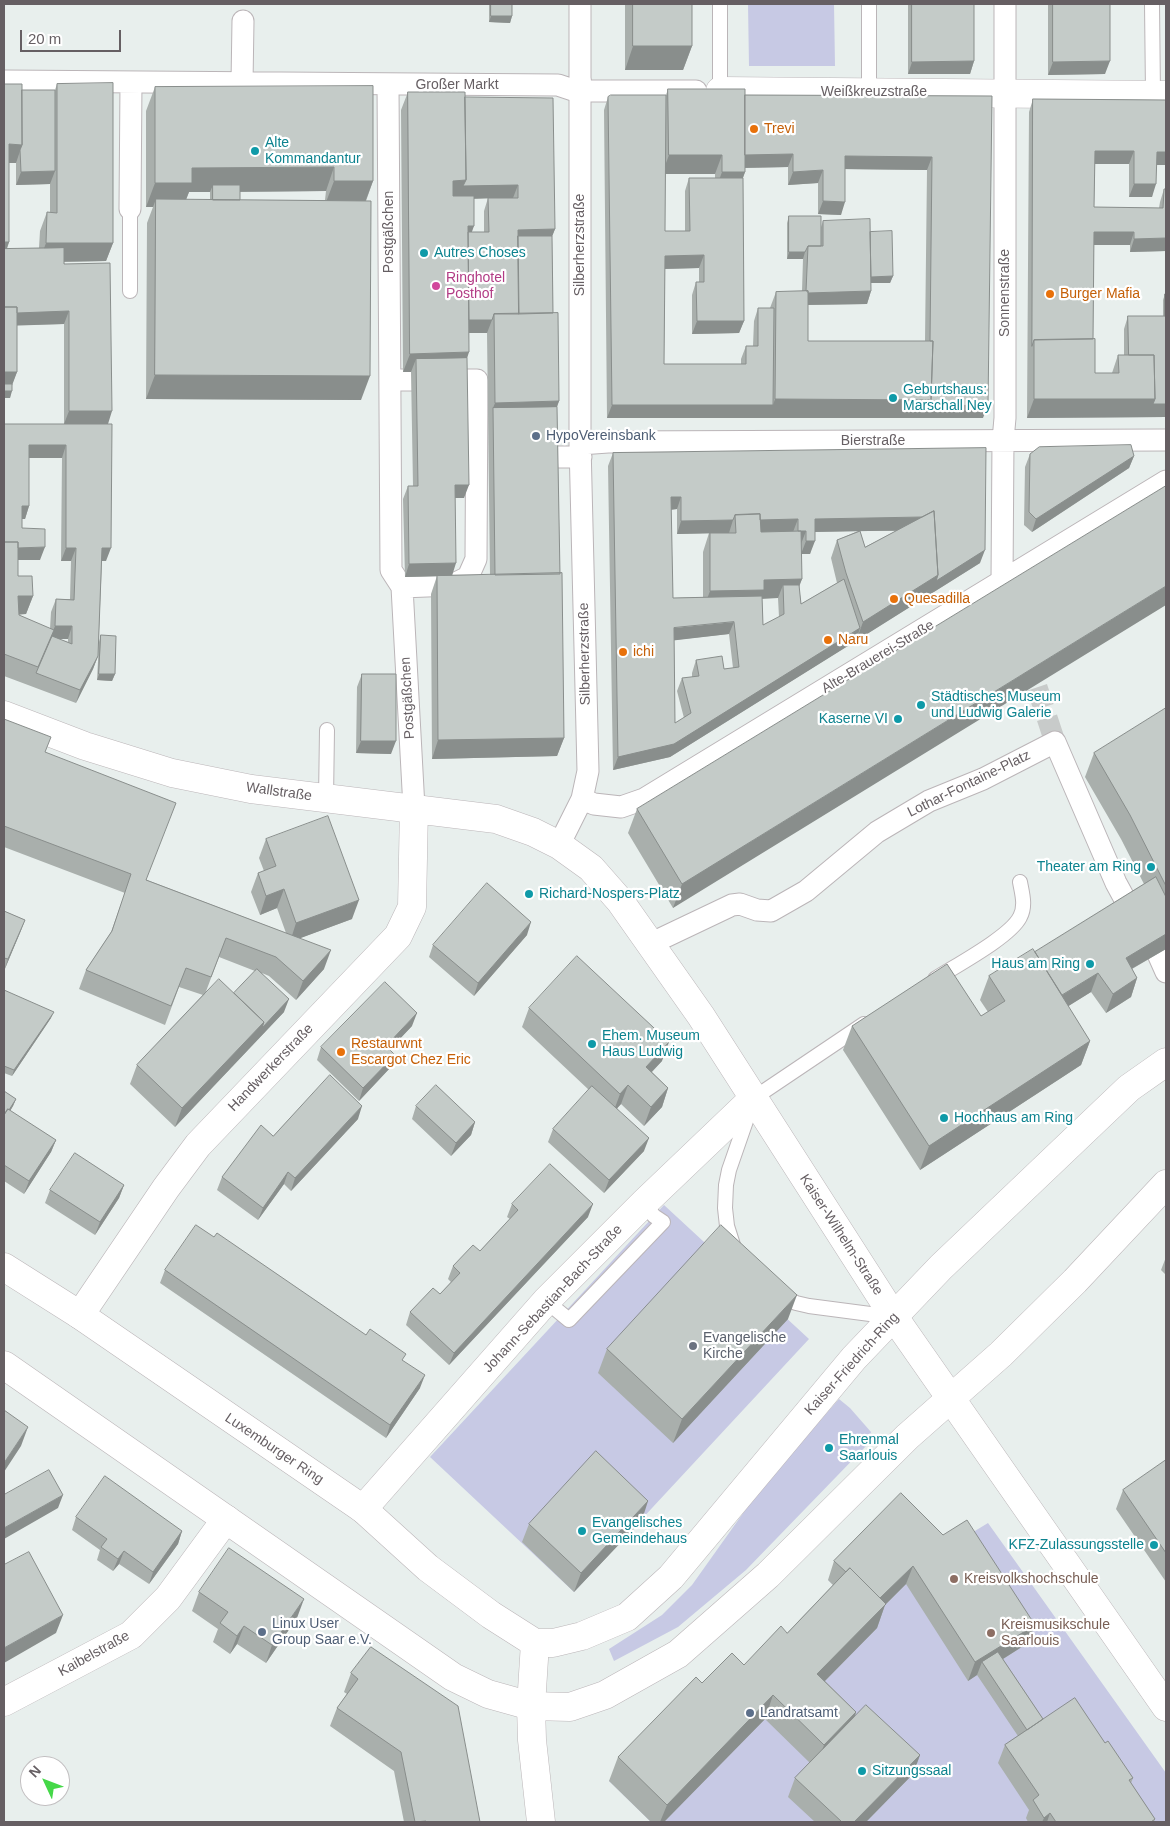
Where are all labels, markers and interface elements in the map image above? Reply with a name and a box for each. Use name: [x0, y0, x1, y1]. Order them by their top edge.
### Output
scale bar: [22, 20, 124, 52]
text: 20 m: [28, 30, 61, 47]
street label: Großer Markt: [415, 77, 499, 93]
street label: Weißkreuzstraße: [821, 84, 927, 100]
place label: Trevi: [764, 121, 795, 137]
marker: Trevi: [748, 123, 760, 135]
place label: Alte Kommandantur: [265, 135, 361, 168]
marker: Alte Kommandantur: [249, 145, 261, 157]
street label: Postgäßchen: [381, 191, 397, 273]
street label: Silberherzstraße: [572, 194, 588, 296]
place label: Autres Choses: [434, 245, 526, 261]
marker: Autres Choses: [418, 247, 430, 259]
street label: Sonnenstraße: [997, 249, 1013, 337]
place label: Ringhotel Posthof: [446, 270, 505, 302]
marker: Ringhotel Posthof: [430, 280, 442, 292]
place label: Burger Mafia: [1060, 286, 1140, 302]
marker: Burger Mafia: [1044, 288, 1056, 300]
place label: Geburtshaus: Marschall Ney: [903, 382, 992, 414]
marker: Geburtshaus: Marschall Ney: [887, 392, 899, 404]
place label: HypoVereinsbank: [546, 428, 656, 444]
marker: HypoVereinsbank: [530, 430, 542, 442]
street label: Bierstraße: [841, 433, 905, 449]
place label: Quesadilla: [904, 591, 970, 607]
marker: Quesadilla: [888, 593, 900, 605]
street label: Silberherzstraße: [576, 603, 594, 705]
street label: Alte-Brauerei-Straße: [819, 617, 937, 697]
place label: Naru: [838, 632, 868, 648]
marker: Naru: [822, 634, 834, 646]
place label: ichi: [633, 644, 654, 660]
marker: ichi: [617, 646, 629, 658]
street label: Postgäßchen: [397, 656, 419, 740]
place label: Städtisches Museum und Ludwig Galerie: [931, 689, 1061, 722]
marker: Städtisches Museum und Ludwig Galerie: [915, 699, 927, 711]
place label: Kaserne VI: [819, 711, 888, 727]
marker: Kaserne VI: [892, 713, 904, 725]
street label: Lothar-Fontaine-Platz: [905, 747, 1033, 821]
street label: Wallstraße: [245, 779, 313, 805]
place label: Theater am Ring: [1037, 859, 1141, 875]
marker: Theater am Ring: [1145, 861, 1157, 873]
place label: Richard-Nospers-Platz: [539, 886, 680, 902]
marker: Richard-Nospers-Platz: [523, 888, 535, 900]
place label: Haus am Ring: [991, 956, 1080, 972]
marker: Haus am Ring: [1084, 958, 1096, 970]
street label: Handwerkerstraße: [225, 1021, 317, 1115]
place label: Ehem. Museum Haus Ludwig: [602, 1028, 700, 1060]
place label: Restaurwnt Escargot Chez Eric: [351, 1036, 471, 1068]
marker: Ehem. Museum Haus Ludwig: [586, 1038, 598, 1050]
marker: Restaurwnt Escargot Chez Eric: [335, 1046, 347, 1058]
place label: Hochhaus am Ring: [954, 1110, 1073, 1126]
marker: Hochhaus am Ring: [938, 1112, 950, 1124]
street label: Kaiser-Wilhelm-Straße: [796, 1171, 886, 1299]
street label: Johann-Sebastian-Bach-Straße: [480, 1222, 626, 1376]
street label: Kaiser-Friedrich-Ring: [802, 1309, 902, 1419]
place label: Evangelische Kirche: [703, 1330, 786, 1362]
marker: Evangelische Kirche: [687, 1340, 699, 1352]
street label: Luxemburger Ring: [222, 1410, 326, 1488]
place label: Ehrenmal Saarlouis: [839, 1432, 899, 1464]
marker: Ehrenmal Saarlouis: [823, 1442, 835, 1454]
place label: Evangelisches Gemeindehaus: [592, 1515, 687, 1548]
marker: Evangelisches Gemeindehaus: [576, 1525, 588, 1537]
place label: KFZ-Zulassungsstelle: [1009, 1537, 1144, 1553]
marker: KFZ-Zulassungsstelle: [1148, 1539, 1160, 1551]
place label: Kreisvolkshochschule: [964, 1571, 1099, 1587]
marker: Kreisvolkshochschule: [948, 1573, 960, 1585]
place label: Linux User Group Saar e.V.: [272, 1616, 372, 1648]
place label: Kreismusikschule Saarlouis: [1001, 1617, 1110, 1650]
marker: Linux User Group Saar e.V.: [256, 1626, 268, 1638]
marker: Kreismusikschule Saarlouis: [985, 1627, 997, 1639]
street label: Kaibelstraße: [56, 1628, 132, 1680]
place label: Landratsamt: [760, 1705, 838, 1721]
marker: Landratsamt: [744, 1707, 756, 1719]
north arrow: [20, 1756, 70, 1806]
text: N: [25, 1762, 44, 1781]
place label: Sitzungssaal: [872, 1763, 951, 1779]
marker: Sitzungssaal: [856, 1765, 868, 1777]

